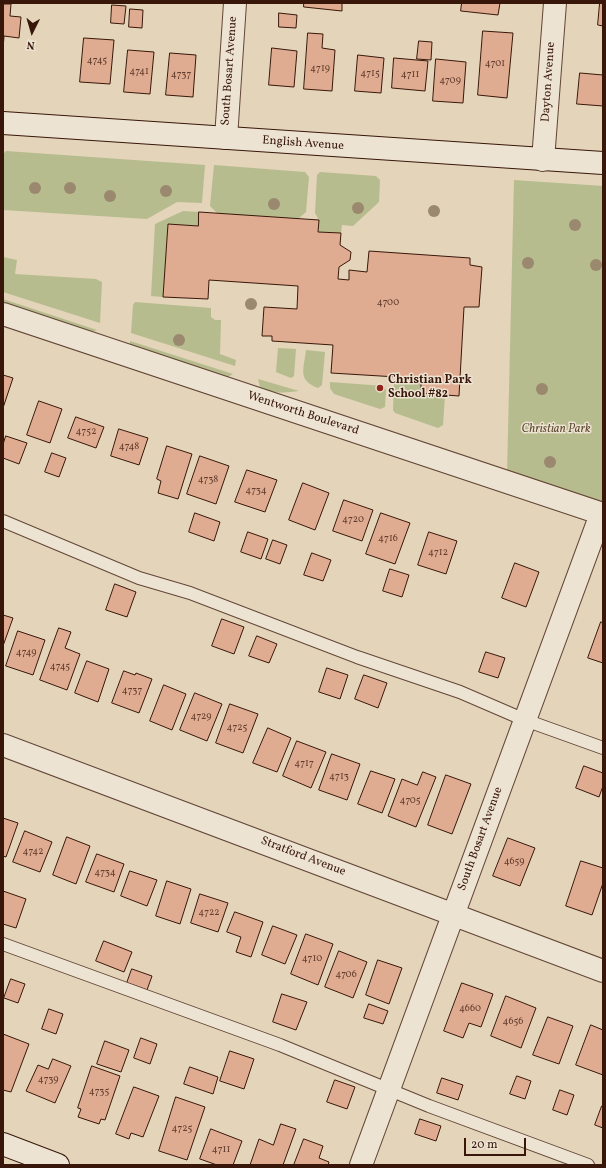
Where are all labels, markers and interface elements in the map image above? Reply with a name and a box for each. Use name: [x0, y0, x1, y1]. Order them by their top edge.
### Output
north arrow: [12, 12, 52, 52]
street label: South Bosart Avenue: [219, 16, 241, 126]
text: N: [26, 37, 36, 52]
street label: Dayton Avenue: [539, 42, 559, 122]
house number: 4745: [87, 55, 107, 67]
house number: 4701: [485, 58, 505, 70]
house number: 4719: [310, 63, 330, 75]
house number: 4741: [129, 66, 149, 78]
house number: 4715: [360, 68, 380, 80]
house number: 4737: [171, 69, 191, 81]
house number: 4711: [401, 69, 419, 81]
house number: 4709: [439, 75, 461, 87]
street label: English Avenue: [262, 134, 344, 154]
house number: 4700: [377, 297, 399, 309]
place label: Christian Park School #82: [388, 374, 472, 402]
marker: Christian Park School #82: [375, 383, 385, 393]
street label: Wentworth Boulevard: [245, 389, 361, 439]
park label: Christian Park: [522, 423, 590, 437]
house number: 4752: [76, 426, 96, 438]
house number: 4748: [119, 441, 139, 453]
house number: 4738: [198, 474, 218, 486]
house number: 4734: [245, 485, 267, 497]
house number: 4720: [342, 514, 364, 526]
house number: 4716: [378, 533, 398, 545]
house number: 4712: [428, 547, 448, 559]
house number: 4749: [16, 647, 36, 659]
house number: 4745: [50, 661, 70, 673]
house number: 4737: [122, 685, 142, 697]
house number: 4729: [190, 711, 212, 723]
house number: 4725: [227, 722, 247, 734]
house number: 4717: [294, 758, 314, 770]
house number: 4713: [329, 771, 349, 783]
street label: South Bosart Avenue: [456, 785, 506, 893]
house number: 4705: [399, 795, 421, 807]
street label: Stratford Avenue: [258, 834, 348, 880]
house number: 4742: [22, 846, 44, 858]
house number: 4659: [504, 856, 524, 868]
house number: 4734: [94, 867, 116, 879]
house number: 4722: [198, 907, 220, 919]
house number: 4710: [302, 953, 322, 965]
house number: 4706: [335, 969, 357, 981]
house number: 4660: [459, 1003, 481, 1015]
house number: 4656: [503, 1016, 523, 1028]
house number: 4739: [38, 1074, 58, 1086]
house number: 4735: [89, 1086, 109, 1098]
house number: 4725: [172, 1123, 192, 1135]
scale bar: [466, 1130, 528, 1156]
text: 20 m: [471, 1137, 498, 1153]
house number: 4711: [212, 1144, 230, 1156]

